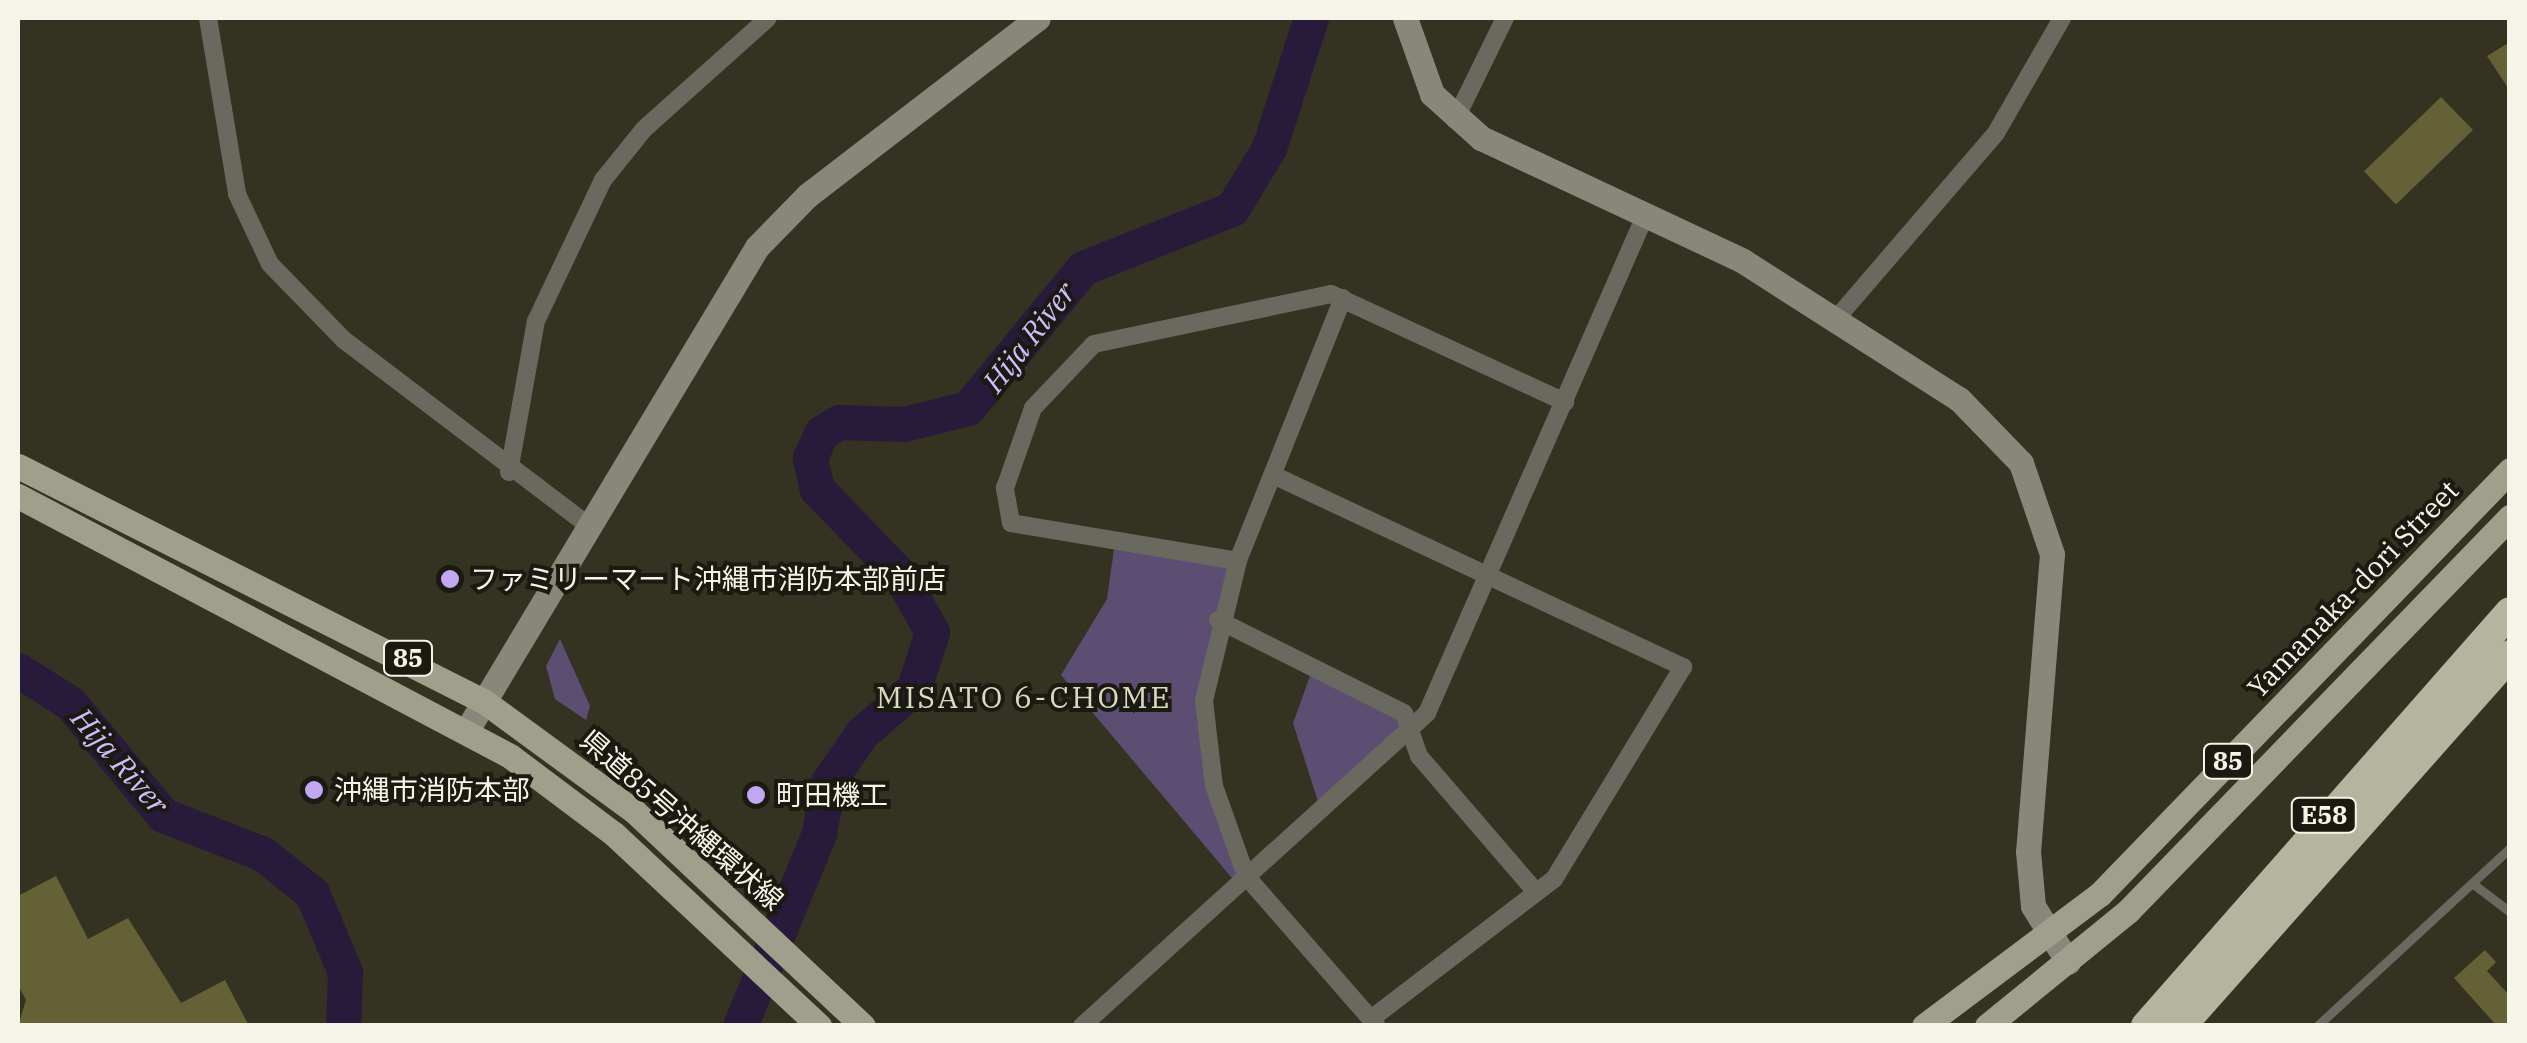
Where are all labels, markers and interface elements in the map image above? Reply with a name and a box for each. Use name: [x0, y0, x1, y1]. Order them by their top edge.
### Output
water label: Hija River: [975, 275, 1083, 399]
street label: Yamanaka-dori Street: [2241, 474, 2465, 704]
place label: ファミリーマート沖縄市消防本部前店: [470, 562, 946, 596]
marker: ファミリーマート沖縄市消防本部前店: [439, 568, 461, 590]
road number: 85: [383, 638, 433, 678]
district label: MISATO 6-CHOME: [876, 679, 1172, 715]
water label: Hija River: [64, 700, 176, 822]
street label: 県道85号沖縄環状線: [574, 723, 790, 917]
road number: 85: [2203, 741, 2253, 781]
place label: 沖縄市消防本部: [334, 773, 530, 807]
place label: 町田機工: [776, 778, 888, 812]
marker: 沖縄市消防本部: [303, 779, 325, 801]
marker: 町田機工: [745, 784, 767, 806]
road number: E58: [2289, 795, 2359, 835]

